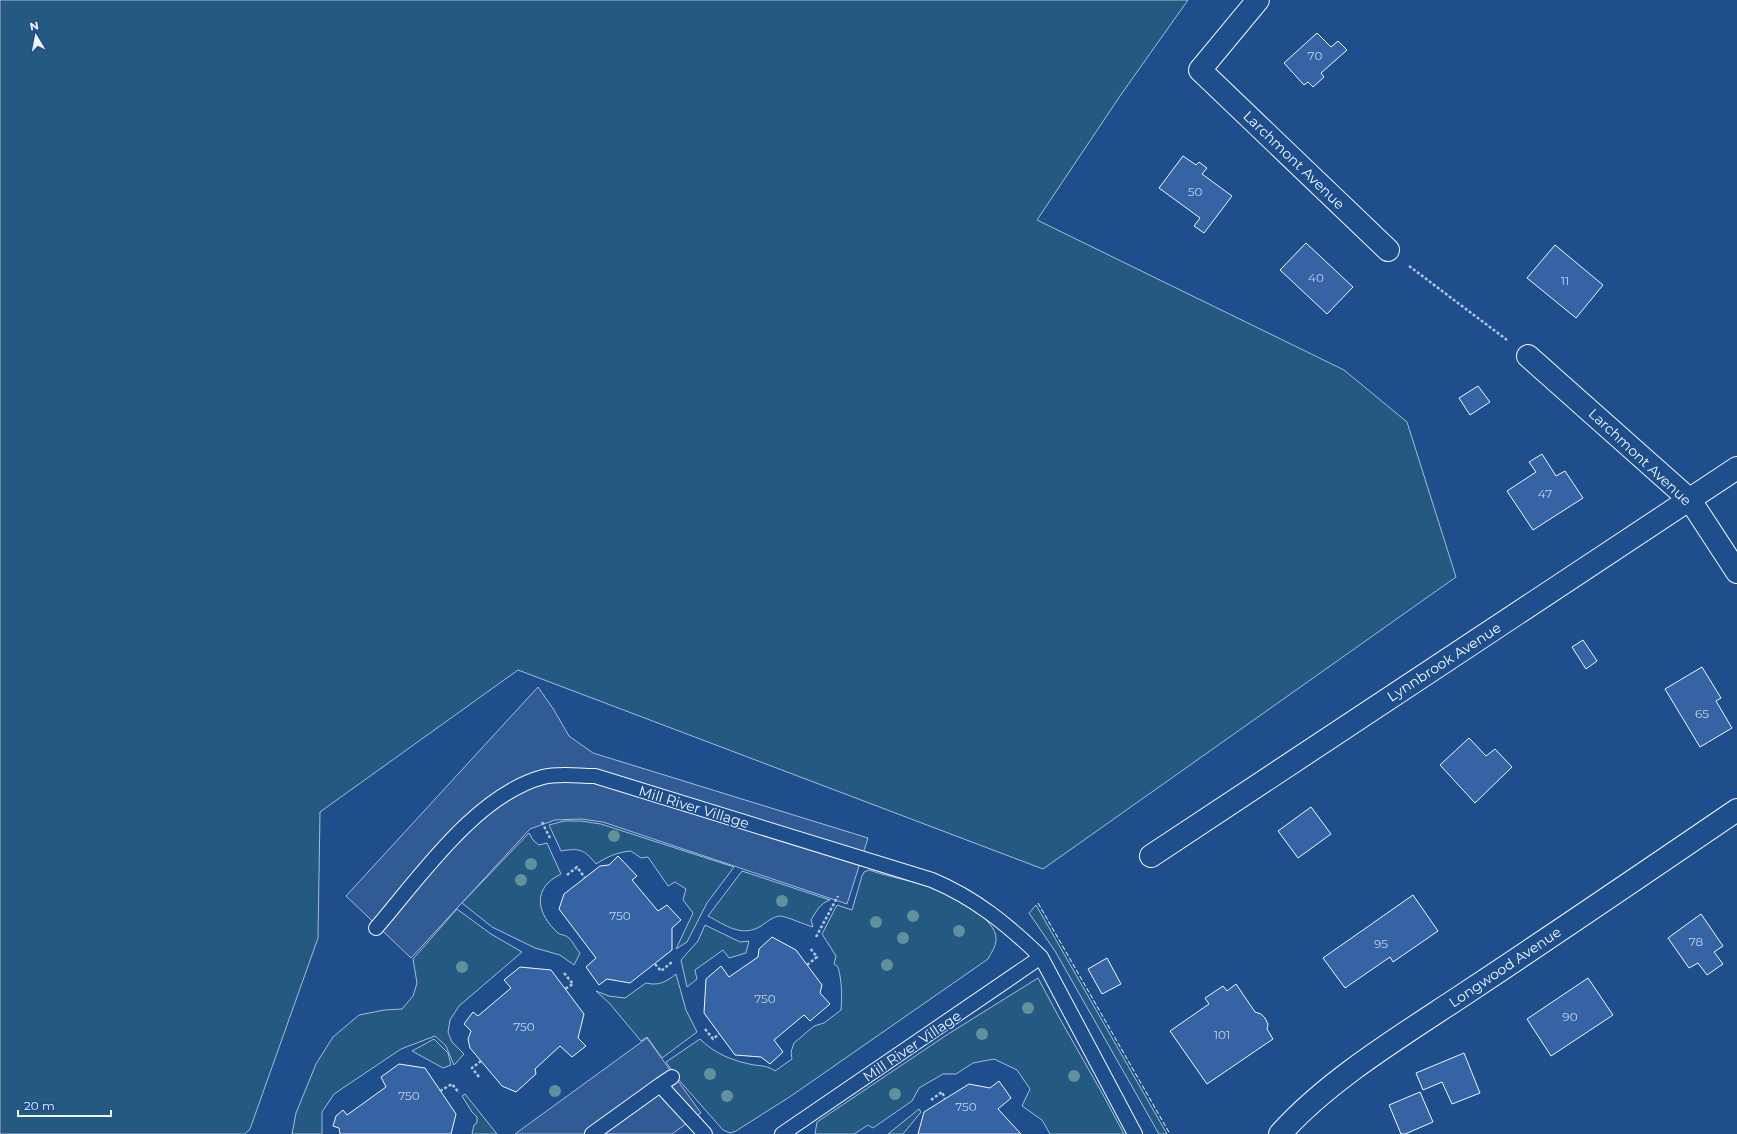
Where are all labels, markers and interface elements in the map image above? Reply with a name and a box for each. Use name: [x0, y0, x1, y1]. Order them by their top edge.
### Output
north arrow: [16, 16, 56, 56]
text: N: [29, 18, 40, 34]
house number: 70: [1308, 48, 1322, 63]
street label: Larchmont Avenue: [1239, 107, 1349, 213]
house number: 50: [1188, 184, 1202, 199]
house number: 40: [1308, 270, 1324, 285]
house number: 11: [1561, 273, 1569, 288]
street label: Larchmont Avenue: [1585, 405, 1695, 509]
house number: 47: [1538, 486, 1552, 501]
street label: Lynnbrook Avenue: [1384, 618, 1504, 706]
house number: 65: [1695, 706, 1709, 721]
street label: Mill River Village: [637, 782, 751, 832]
house number: 750: [609, 908, 631, 923]
street label: Longwood Avenue: [1445, 923, 1565, 1011]
house number: 78: [1689, 934, 1704, 949]
house number: 95: [1374, 936, 1388, 951]
house number: 750: [754, 991, 776, 1006]
street label: Mill River Village: [860, 1007, 964, 1085]
house number: 90: [1562, 1009, 1578, 1024]
house number: 750: [513, 1019, 535, 1034]
house number: 101: [1214, 1027, 1230, 1042]
house number: 750: [398, 1088, 420, 1103]
scale bar: [18, 1092, 111, 1118]
text: 20 m: [24, 1098, 55, 1113]
house number: 750: [955, 1099, 977, 1114]

